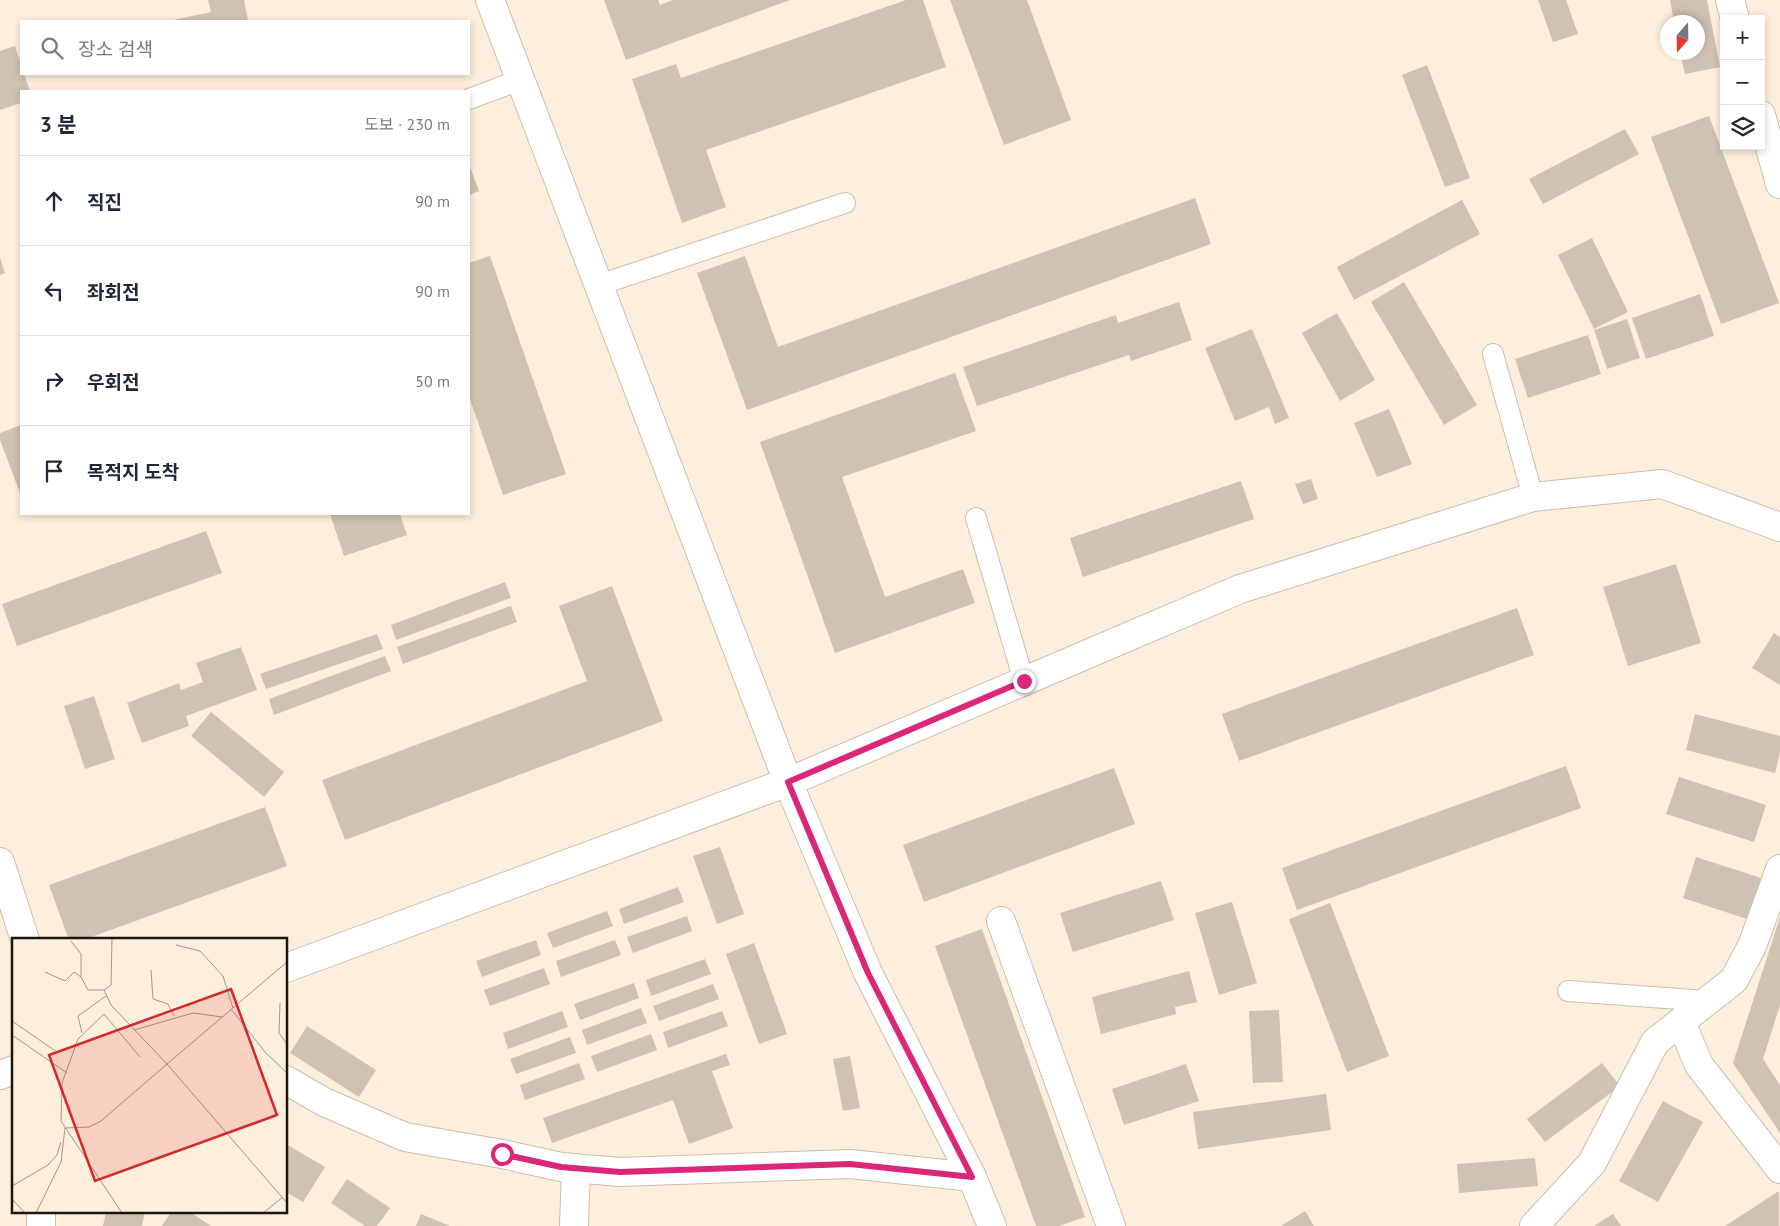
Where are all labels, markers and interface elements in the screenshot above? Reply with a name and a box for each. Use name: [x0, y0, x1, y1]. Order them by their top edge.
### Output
north arrow: [1660, 15, 1705, 60]
map controls: [1720, 15, 1765, 150]
button: +: [1720, 15, 1765, 60]
search box: [20, 20, 470, 75]
icon: search: [38, 34, 66, 62]
text: 장소 검색: [78, 37, 153, 61]
button: −: [1720, 60, 1765, 105]
button: layers: [1720, 105, 1765, 150]
text: 3 분: [40, 111, 77, 138]
text: 도보 · 230 m: [364, 114, 450, 134]
icon: ahead: [40, 187, 68, 215]
text: 직진: [87, 190, 122, 214]
text: 90 m: [415, 191, 450, 211]
icon: left: [40, 277, 68, 305]
text: 좌회전: [87, 280, 139, 304]
text: 90 m: [415, 281, 450, 301]
icon: right: [40, 367, 68, 395]
text: 우회전: [87, 370, 139, 394]
text: 50 m: [415, 371, 450, 391]
icon: arrive: [40, 457, 68, 485]
text: 목적지 도착: [87, 460, 179, 484]
route end: [1013, 670, 1036, 693]
inset map: [12, 938, 288, 1214]
route start: [491, 1143, 514, 1166]

